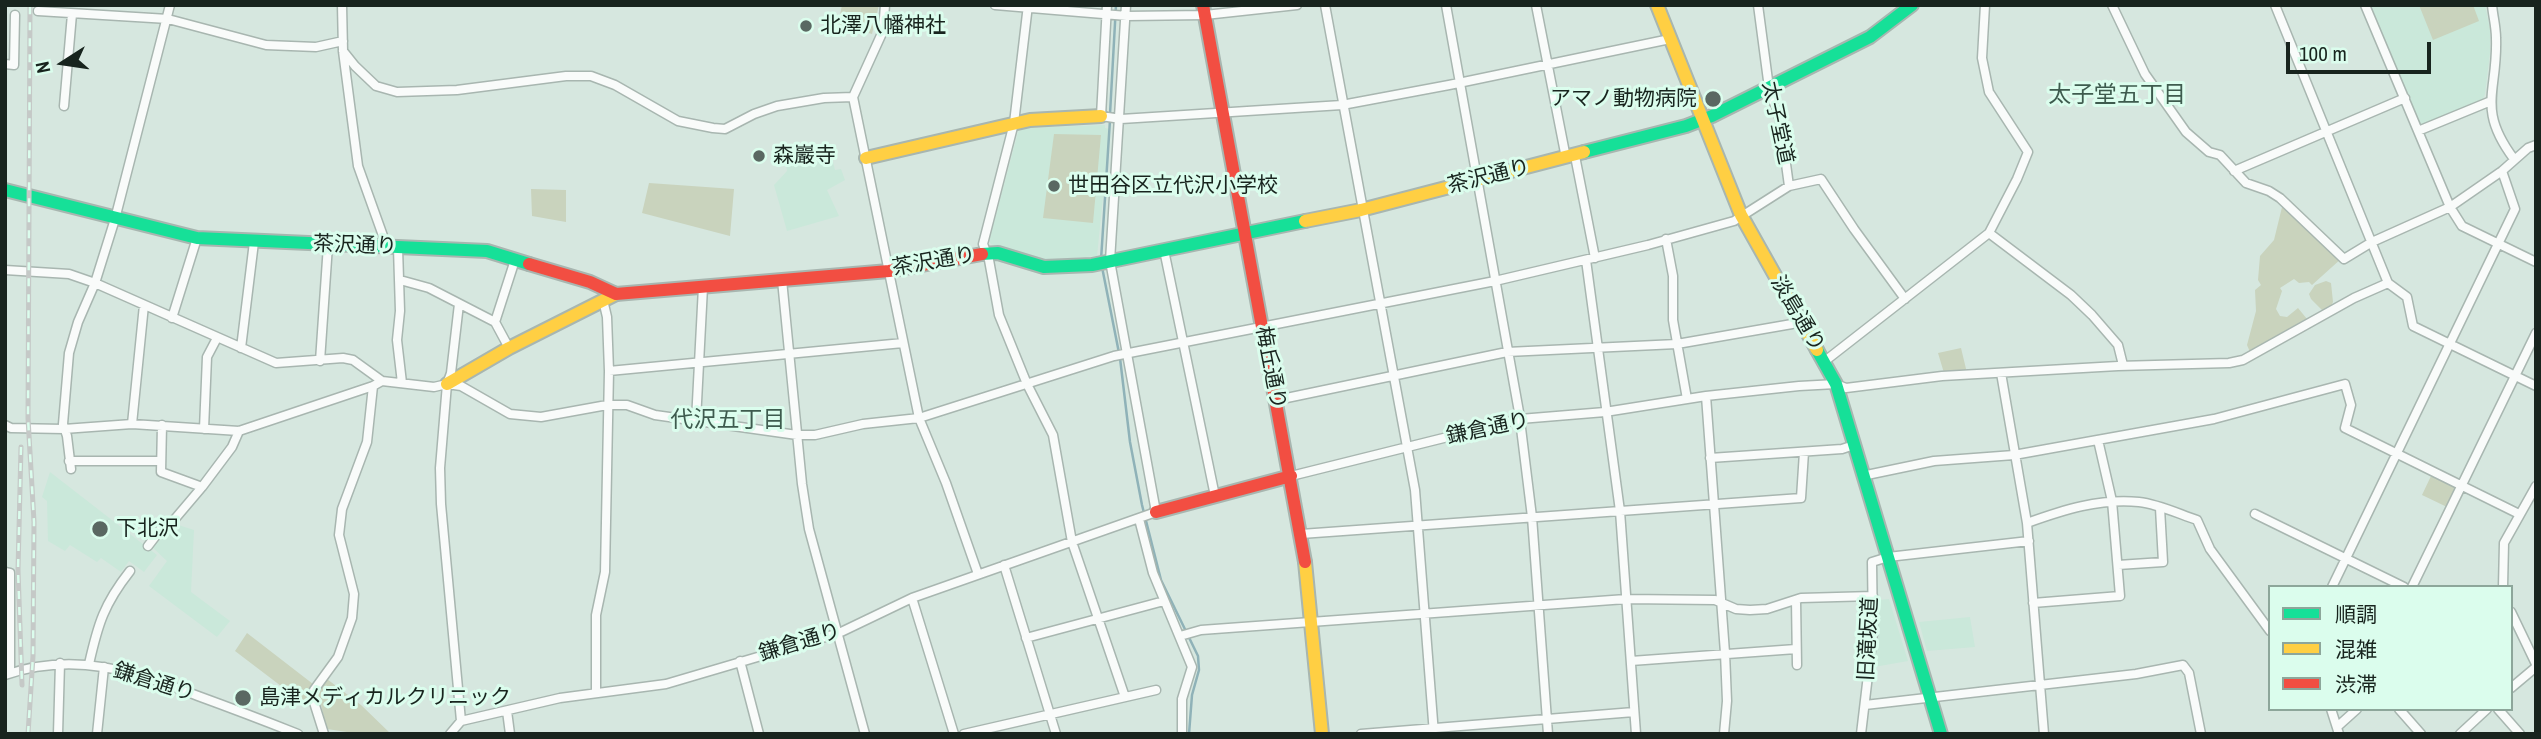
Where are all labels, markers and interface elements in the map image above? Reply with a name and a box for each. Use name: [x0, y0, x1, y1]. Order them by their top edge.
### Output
place label: 北澤八幡神社: [820, 13, 946, 39]
marker: 北澤八幡神社: [798, 18, 814, 34]
north arrow: [28, 28, 98, 98]
scale bar: [2289, 28, 2434, 72]
text: 100 m: [2299, 39, 2347, 68]
text: N: [29, 59, 56, 76]
street label: 太子堂道: [1756, 79, 1798, 167]
district label: 太子堂五丁目: [2048, 82, 2186, 110]
place label: アマノ動物病院: [1550, 86, 1697, 112]
marker: アマノ動物病院: [1703, 89, 1723, 109]
place label: 森巖寺: [773, 143, 836, 169]
marker: 森巖寺: [751, 148, 767, 164]
street label: 茶沢通り: [1445, 155, 1533, 199]
place label: 世田谷区立代沢小学校: [1068, 173, 1278, 199]
marker: 世田谷区立代沢小学校: [1046, 178, 1062, 194]
street label: 茶沢通り: [313, 232, 397, 260]
street label: 茶沢通り: [890, 242, 978, 282]
street label: 淡島通り: [1765, 272, 1829, 356]
street label: 梅丘通り: [1250, 324, 1290, 412]
district label: 代沢五丁目: [671, 407, 785, 435]
street label: 鎌倉通り: [1444, 408, 1532, 450]
place label: 下北沢: [116, 516, 179, 542]
marker: 下北沢: [90, 519, 110, 539]
legend: [2268, 585, 2513, 711]
street label: 旧滝坂道: [1854, 596, 1884, 682]
text: 順調: [2335, 600, 2377, 629]
street label: 鎌倉通り: [756, 619, 844, 667]
text: 混雑: [2335, 635, 2377, 664]
street label: 鎌倉通り: [110, 659, 198, 707]
text: 渋滞: [2335, 670, 2377, 699]
place label: 島津メディカルクリニック: [259, 685, 511, 711]
marker: 島津メディカルクリニック: [233, 688, 253, 708]

